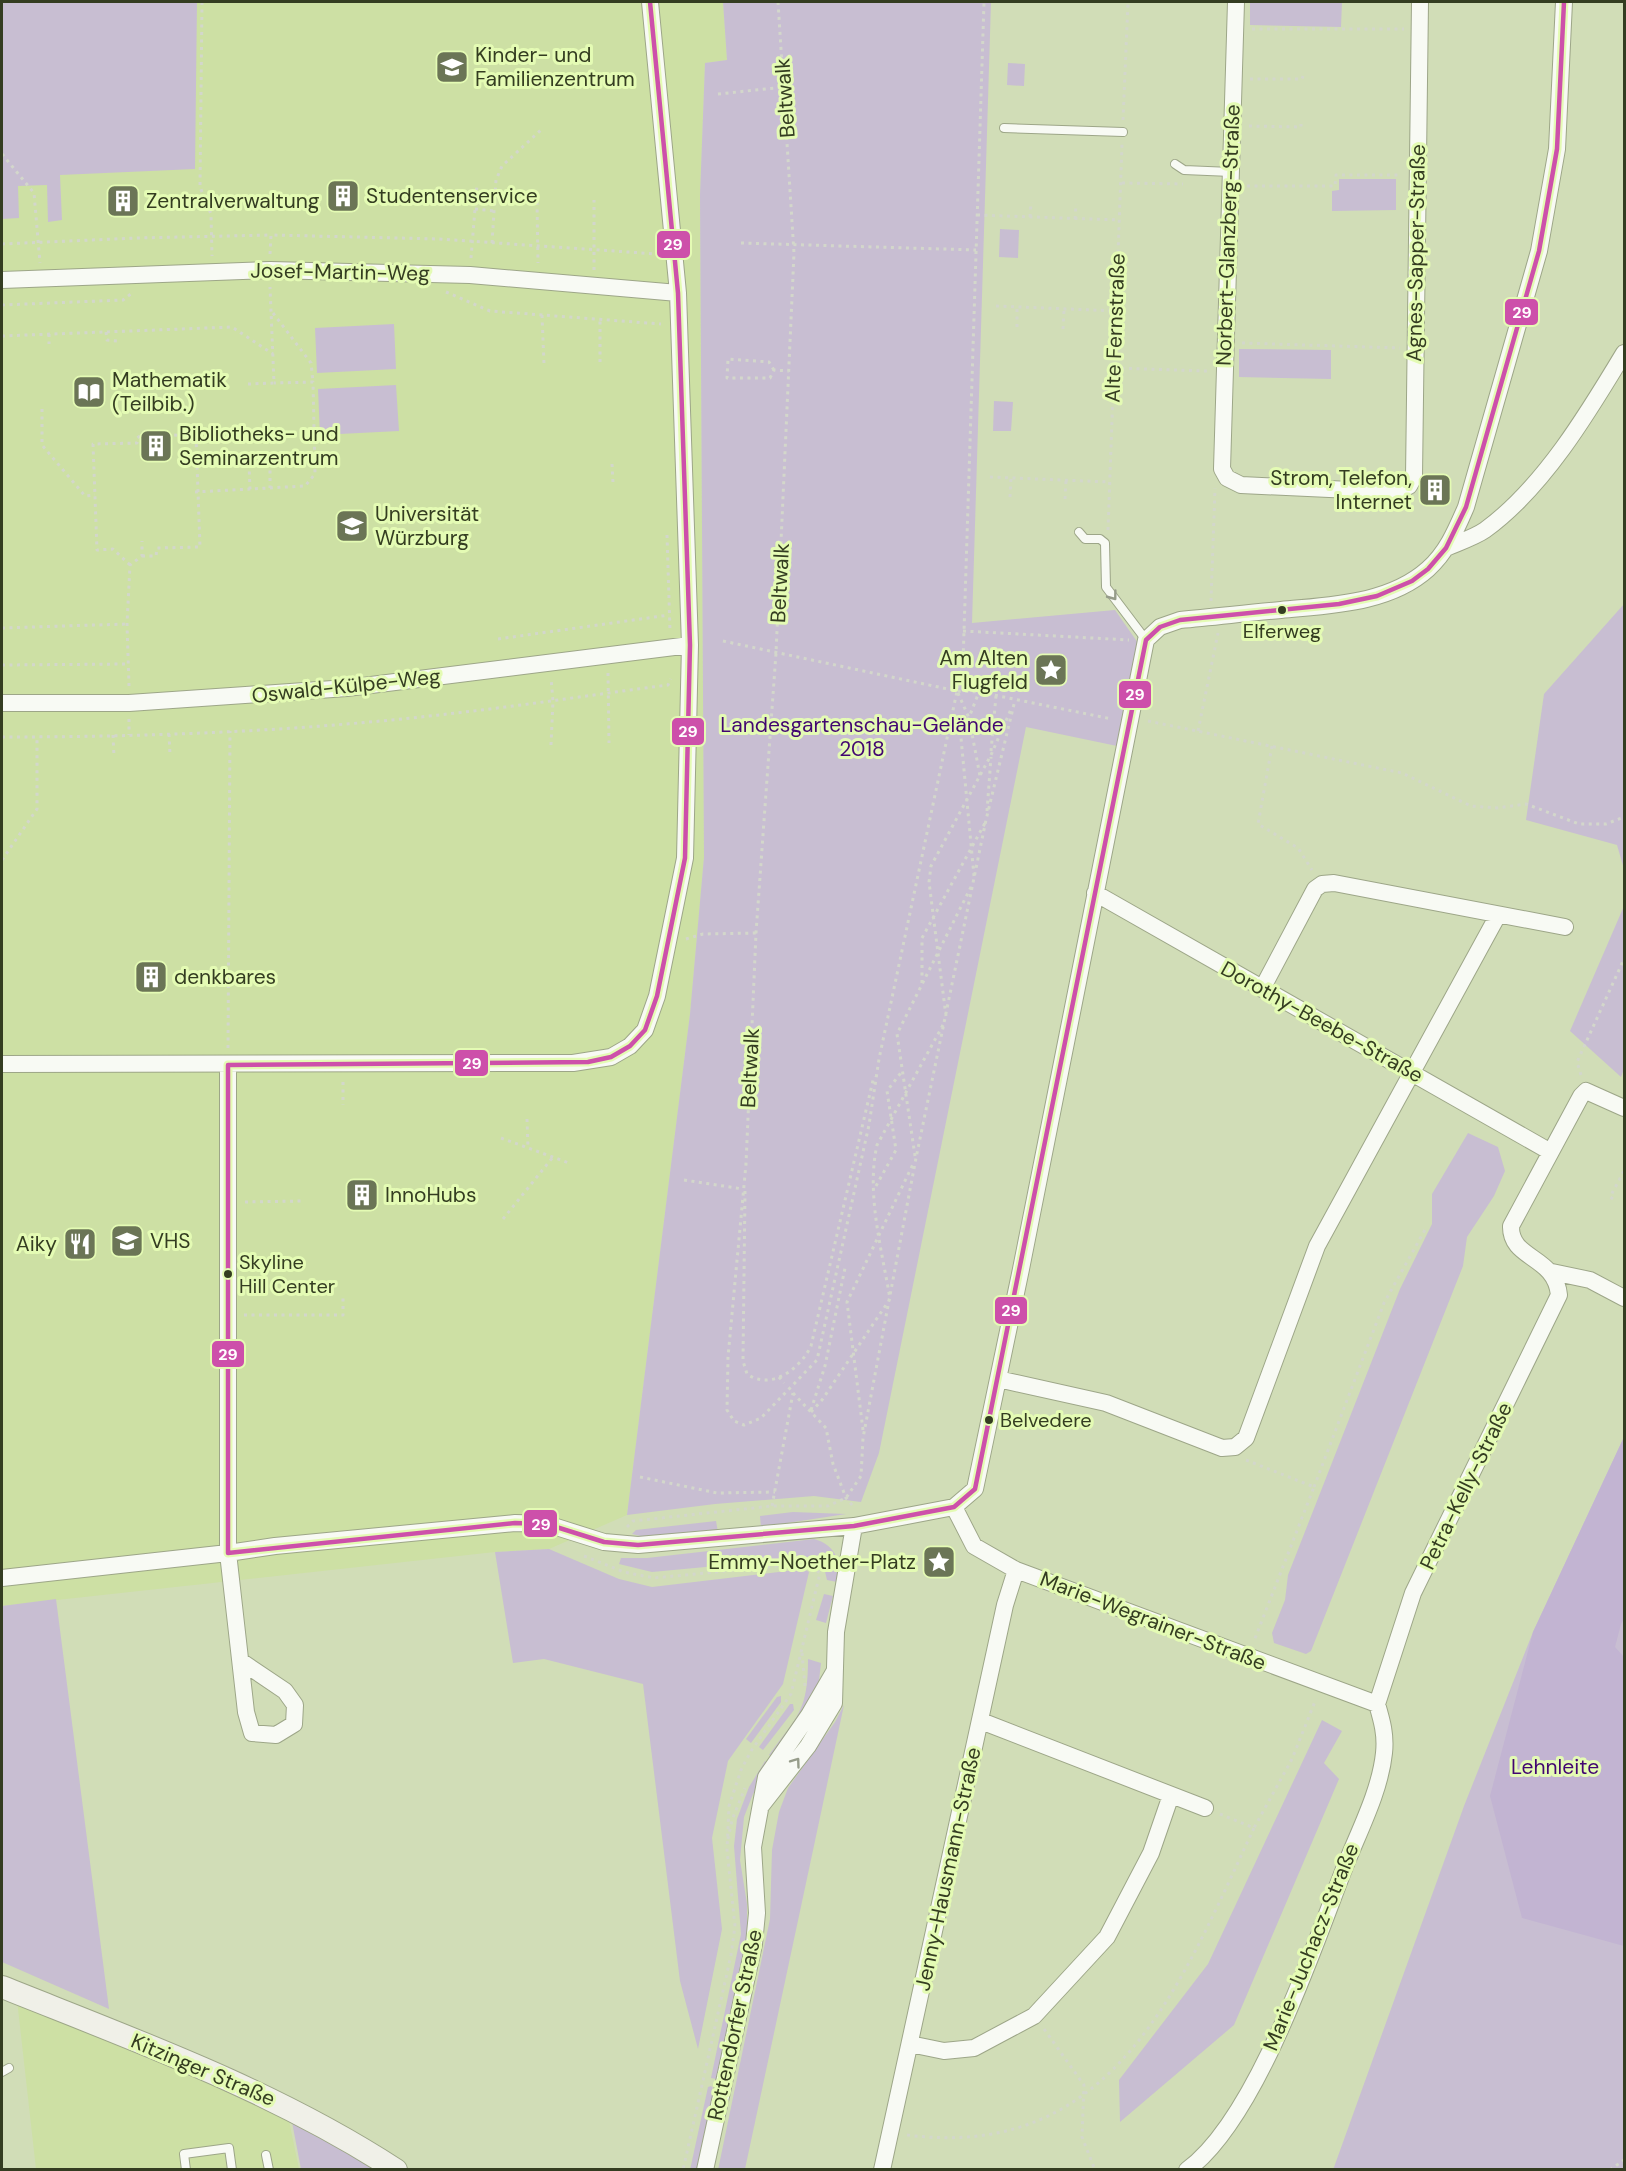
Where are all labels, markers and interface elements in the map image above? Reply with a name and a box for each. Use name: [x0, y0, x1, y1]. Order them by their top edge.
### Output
place label: Kinder- und Familienzentrum: [475, 41, 635, 93]
school or university icon: Kinder- und Familienzentrum: [434, 49, 470, 85]
street label: Beltwalk: [768, 57, 802, 139]
street label: Norbert-Glanzberg-Straße: [1209, 104, 1247, 366]
street label: Agnes-Sapper-Straße: [1400, 144, 1432, 362]
building icon: Studentenservice: [325, 178, 361, 214]
place label: Studentenservice: [366, 182, 538, 210]
building icon: Zentralverwaltung: [105, 183, 141, 219]
place label: Zentralverwaltung: [146, 187, 320, 215]
line badge: 29: [656, 230, 691, 259]
text: 29: [663, 234, 683, 255]
street label: Alte Fernstraße: [1098, 253, 1132, 403]
street label: Josef-Martin-Weg: [250, 256, 430, 288]
line badge: 29: [1504, 298, 1539, 326]
text: 29: [1512, 302, 1532, 323]
place label: Mathematik (Teilbib.): [112, 366, 227, 418]
library icon: Mathematik (Teilbib.): [71, 374, 107, 410]
place label: Bibliotheks- und Seminarzentrum: [179, 420, 339, 472]
building icon: Bibliotheks- und Seminarzentrum: [138, 428, 174, 464]
place label: Strom, Telefon, Internet: [1270, 464, 1412, 516]
building icon: Strom, Telefon, Internet: [1417, 472, 1453, 508]
place label: Universität Würzburg: [375, 500, 479, 552]
school or university icon: Universität Würzburg: [334, 508, 370, 544]
street label: Beltwalk: [764, 542, 796, 624]
one-way arrow: [1105, 590, 1116, 601]
marker: Elferweg: [1276, 604, 1288, 616]
place label: Elferweg: [1243, 618, 1321, 644]
place label: Am Alten Flugfeld: [939, 644, 1028, 696]
place icon: Am Alten Flugfeld: [1033, 652, 1069, 688]
street label: Oswald-Külpe-Weg: [250, 662, 442, 710]
line badge: 29: [1118, 680, 1152, 709]
text: 29: [1125, 684, 1145, 705]
park label: Landesgartenschau-Gelände 2018: [720, 711, 1004, 763]
line badge: 29: [671, 717, 705, 746]
text: 29: [678, 721, 698, 742]
street label: Dorothy-Beebe-Straße: [1216, 955, 1428, 1089]
building icon: denkbares: [133, 959, 169, 995]
place label: denkbares: [174, 963, 276, 991]
street label: Beltwalk: [734, 1027, 766, 1109]
line badge: 29: [454, 1049, 489, 1077]
text: 29: [462, 1053, 482, 1074]
building icon: InnoHubs: [344, 1177, 380, 1213]
place label: InnoHubs: [385, 1181, 477, 1209]
school or university icon: VHS: [109, 1223, 145, 1259]
restaurant icon: Aiky: [62, 1226, 98, 1262]
place label: VHS: [150, 1227, 191, 1255]
place label: Aiky: [16, 1230, 57, 1258]
place label: Skyline Hill Center: [239, 1249, 335, 1299]
marker: Skyline Hill Center: [222, 1268, 234, 1280]
line badge: 29: [994, 1296, 1028, 1325]
text: 29: [1001, 1300, 1021, 1321]
line badge: 29: [211, 1340, 245, 1368]
text: 29: [218, 1344, 238, 1365]
street label: Petra-Kelly-Straße: [1413, 1398, 1519, 1574]
place label: Belvedere: [1000, 1407, 1092, 1433]
marker: Belvedere: [983, 1414, 995, 1426]
line badge: 29: [523, 1509, 558, 1538]
text: 29: [531, 1514, 551, 1535]
place icon: Emmy-Noether-Platz: [921, 1544, 957, 1580]
place label: Emmy-Noether-Platz: [708, 1548, 916, 1576]
street label: Marie-Wegrainer-Straße: [1036, 1565, 1270, 1677]
street label: Jenny-Hausmann-Straße: [908, 1745, 988, 1993]
park label: Lehnleite: [1511, 1753, 1599, 1781]
one-way arrow: [789, 1758, 800, 1769]
street label: Marie-Juchacz-Straße: [1257, 1839, 1365, 2055]
street label: Rottendorfer Straße: [701, 1927, 769, 2123]
street label: Kitzinger Straße: [127, 2027, 279, 2113]

